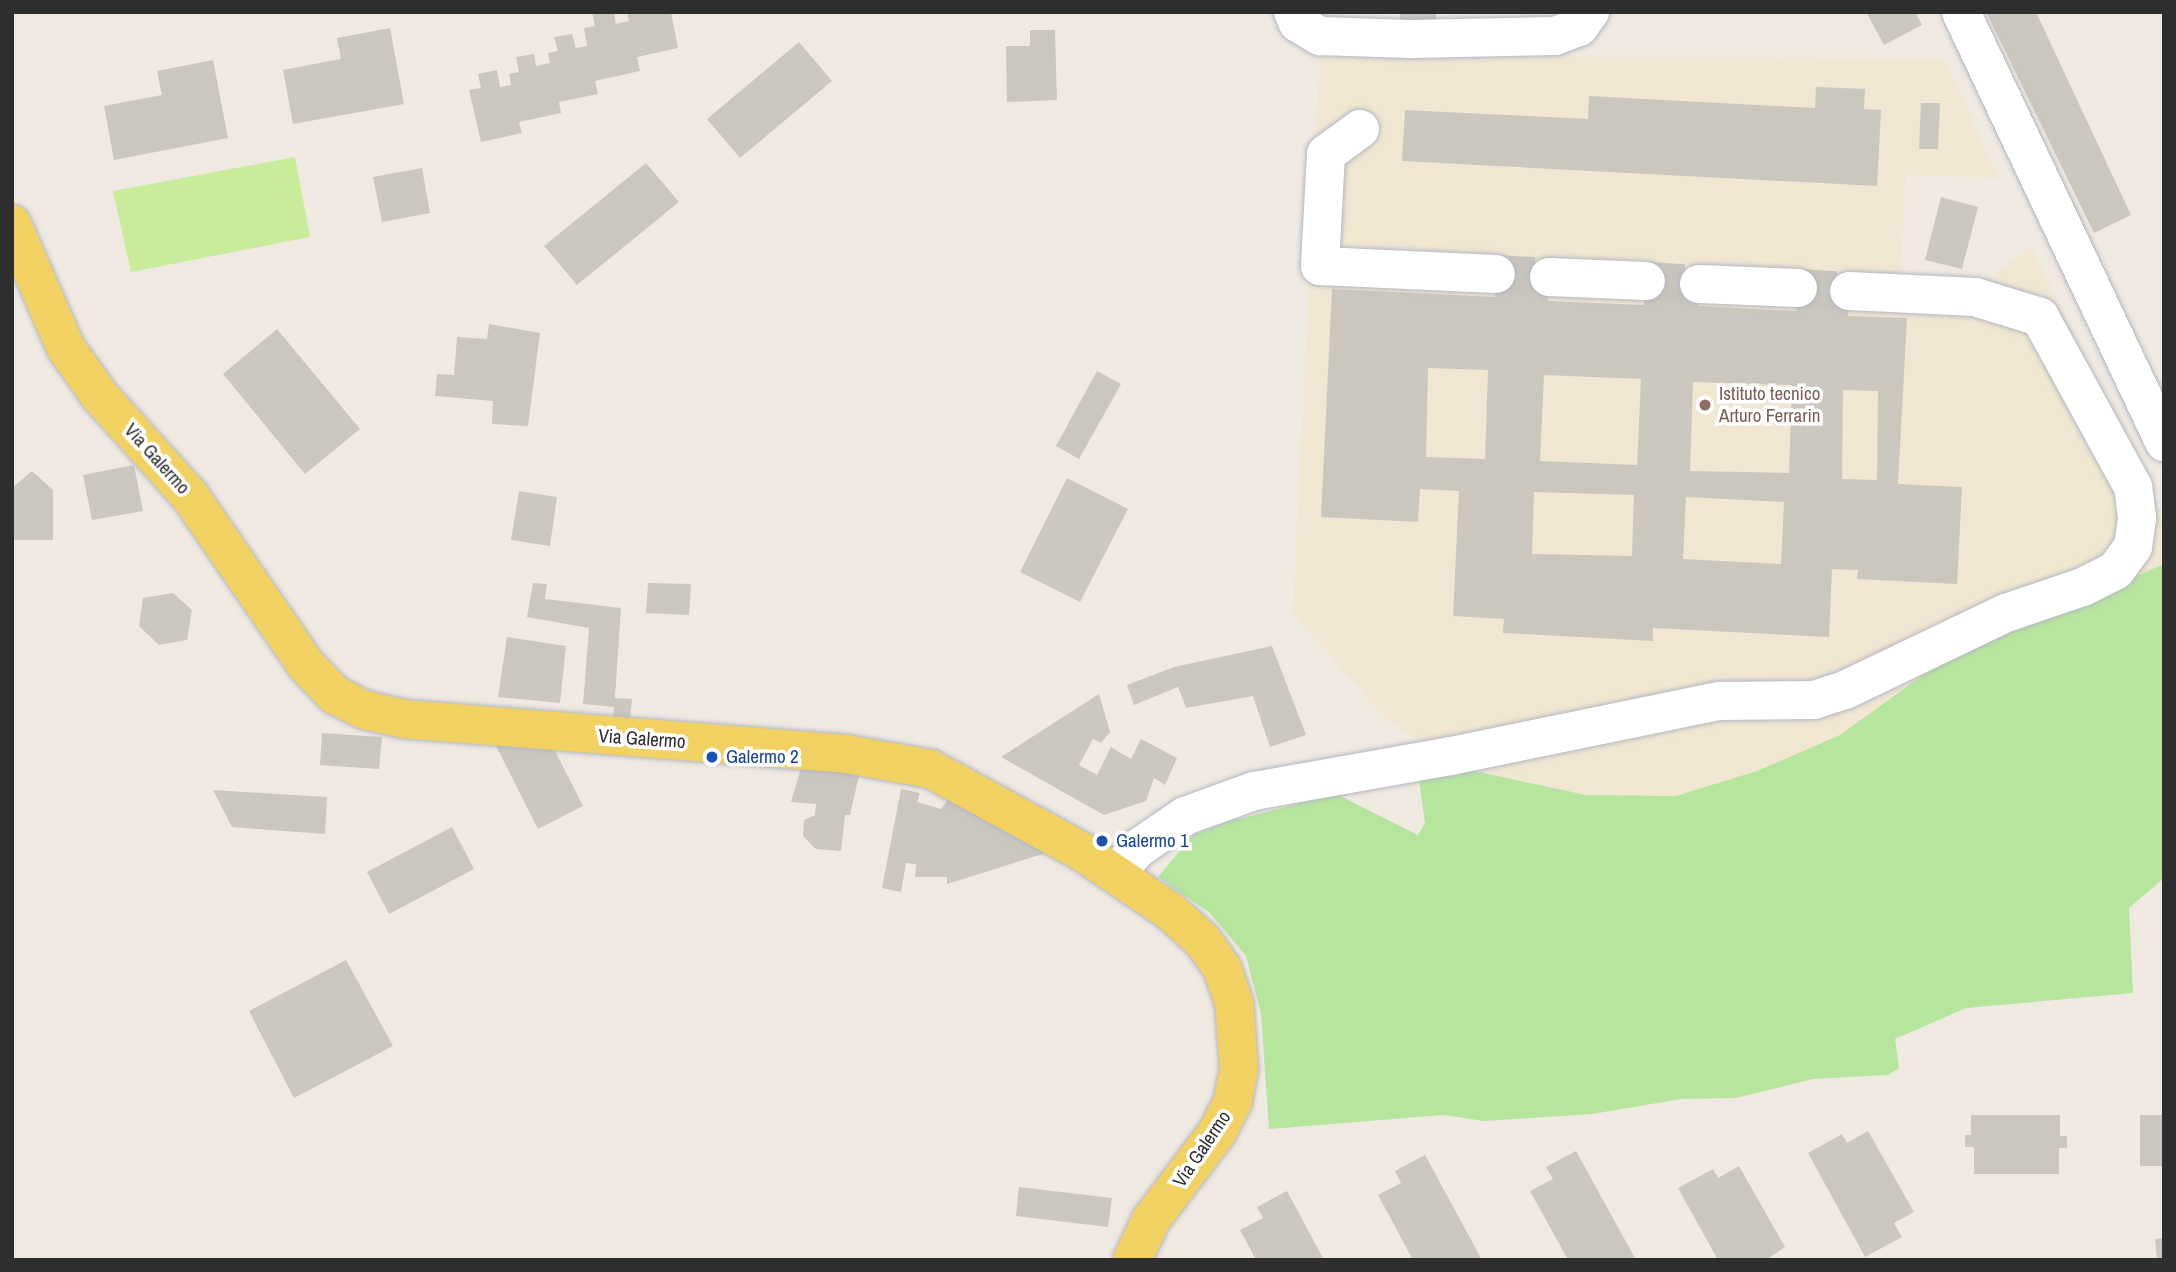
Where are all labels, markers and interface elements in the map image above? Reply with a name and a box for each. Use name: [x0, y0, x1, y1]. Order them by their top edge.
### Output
place label: Istituto tecnico Arturo Ferrarin: [1719, 383, 1820, 427]
marker: Istituto tecnico Arturo Ferrarin: [1697, 397, 1713, 413]
street label: Via Galermo: [119, 419, 195, 499]
street label: Via Galermo: [598, 725, 686, 753]
place label: Galermo 2: [726, 746, 799, 768]
marker: Galermo 2: [704, 749, 720, 765]
place label: Galermo 1: [1116, 830, 1189, 852]
marker: Galermo 1: [1094, 833, 1110, 849]
street label: Via Galermo: [1168, 1106, 1236, 1192]

